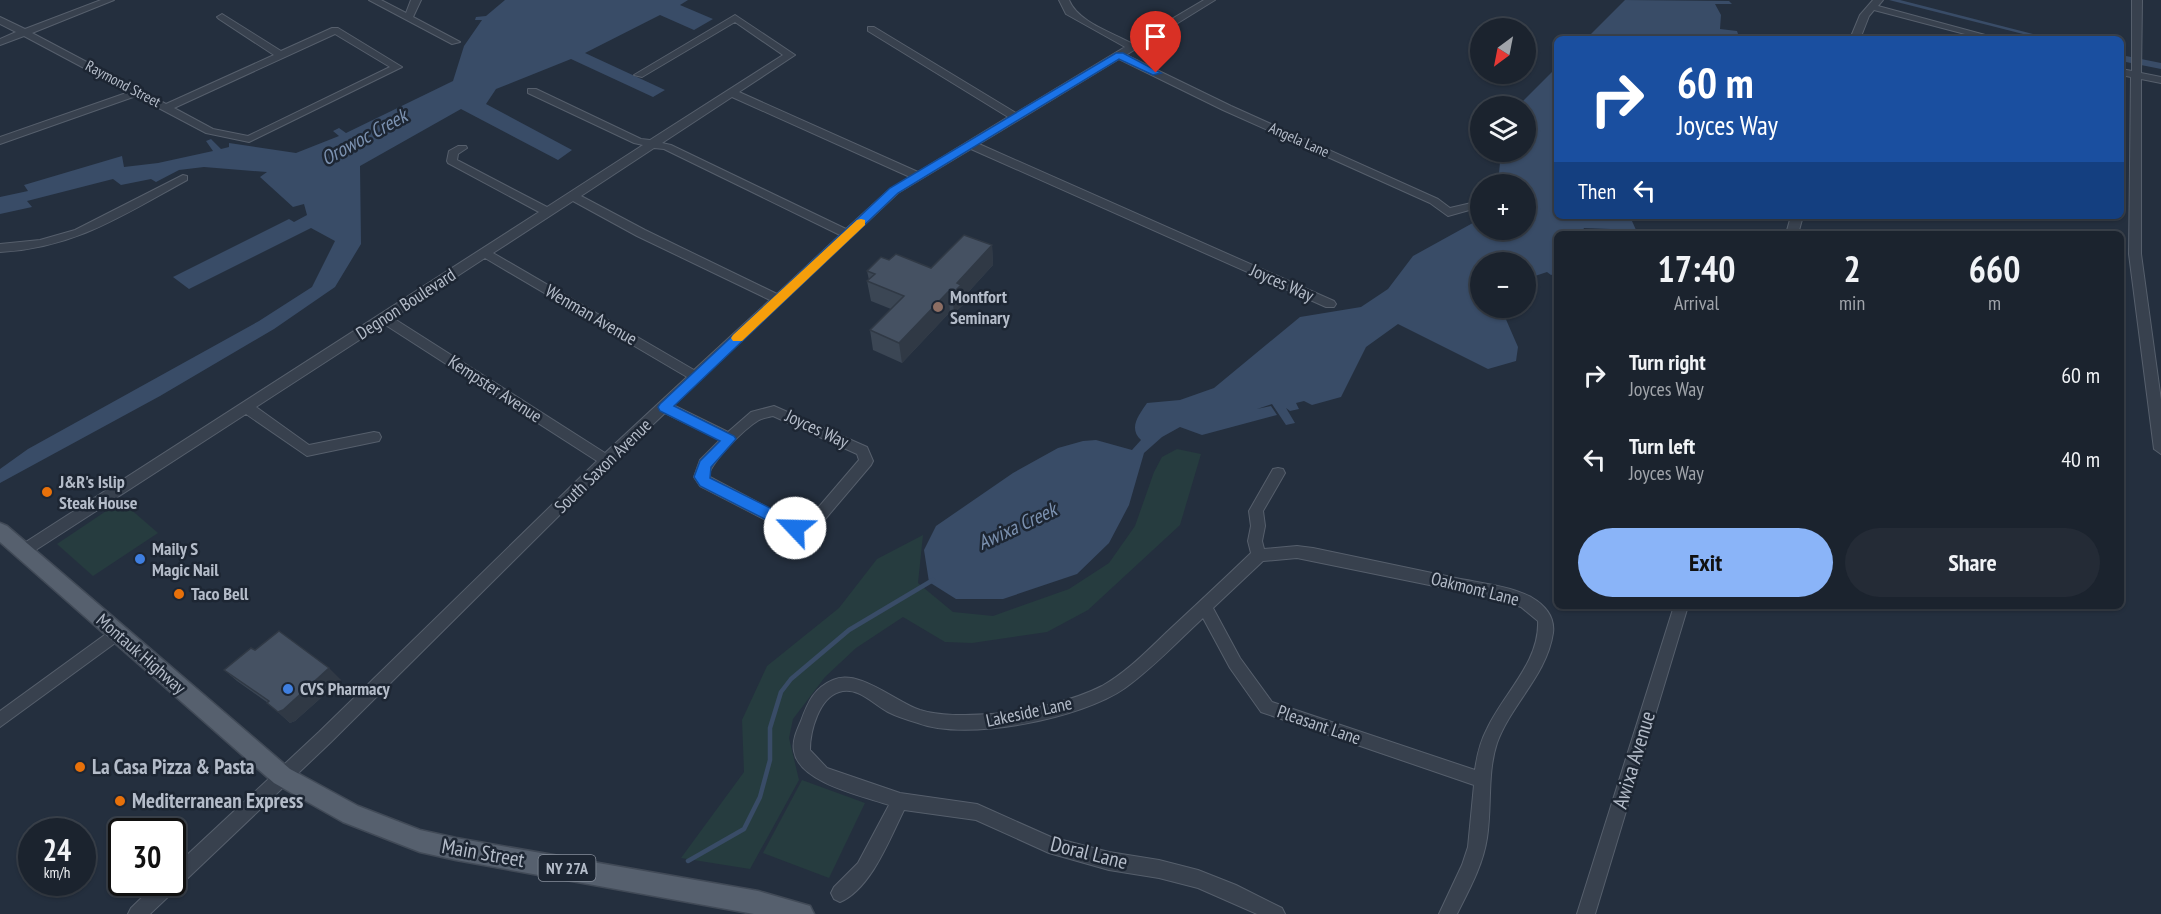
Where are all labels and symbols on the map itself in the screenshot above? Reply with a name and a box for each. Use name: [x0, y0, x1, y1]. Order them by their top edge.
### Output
pin: [1130, 11, 1181, 73]
north arrow: [1470, 18, 1536, 84]
street label: Raymond Street: [82, 56, 164, 111]
water label: Orowoc Creek: [316, 102, 414, 171]
street label: Angela Lane: [1266, 118, 1332, 161]
street label: Joyces Way: [1246, 258, 1318, 307]
street label: Degnon Boulevard: [352, 263, 460, 344]
street label: Wenman Avenue: [541, 279, 641, 350]
place label: Montfort Seminary: [950, 285, 1010, 329]
marker: Montfort Seminary: [931, 300, 945, 314]
street label: Kempster Avenue: [444, 350, 547, 427]
street label: Joyces Way: [781, 403, 853, 453]
street label: South Saxon Avenue: [549, 413, 656, 518]
place label: J&R's Islip Steak House: [58, 470, 138, 514]
marker: J&R's Islip Steak House: [40, 485, 54, 499]
water label: Awixa Creek: [973, 495, 1063, 556]
position arrow: [763, 496, 827, 560]
place label: Maily S Magic Nail: [152, 537, 219, 581]
marker: Maily S Magic Nail: [133, 552, 147, 566]
street label: Oakmont Lane: [1429, 566, 1522, 611]
place label: Taco Bell: [191, 582, 249, 605]
marker: Taco Bell: [172, 587, 186, 601]
street label: Montauk Highway: [92, 608, 191, 699]
place label: CVS Pharmacy: [300, 677, 391, 700]
marker: CVS Pharmacy: [281, 682, 295, 696]
street label: Lakeside Lane: [984, 691, 1074, 732]
street label: Pleasant Lane: [1274, 700, 1364, 750]
street label: Awixa Avenue: [1606, 708, 1661, 812]
place label: La Casa Pizza & Pasta: [92, 753, 255, 780]
marker: La Casa Pizza & Pasta: [73, 760, 87, 774]
place label: Mediterranean Express: [132, 787, 303, 814]
marker: Mediterranean Express: [113, 794, 127, 808]
speed limit sign: 30: [108, 818, 186, 896]
street label: Doral Lane: [1048, 830, 1130, 875]
street label: Main Street: [440, 832, 527, 873]
road number: NY 27A: [538, 855, 596, 881]

